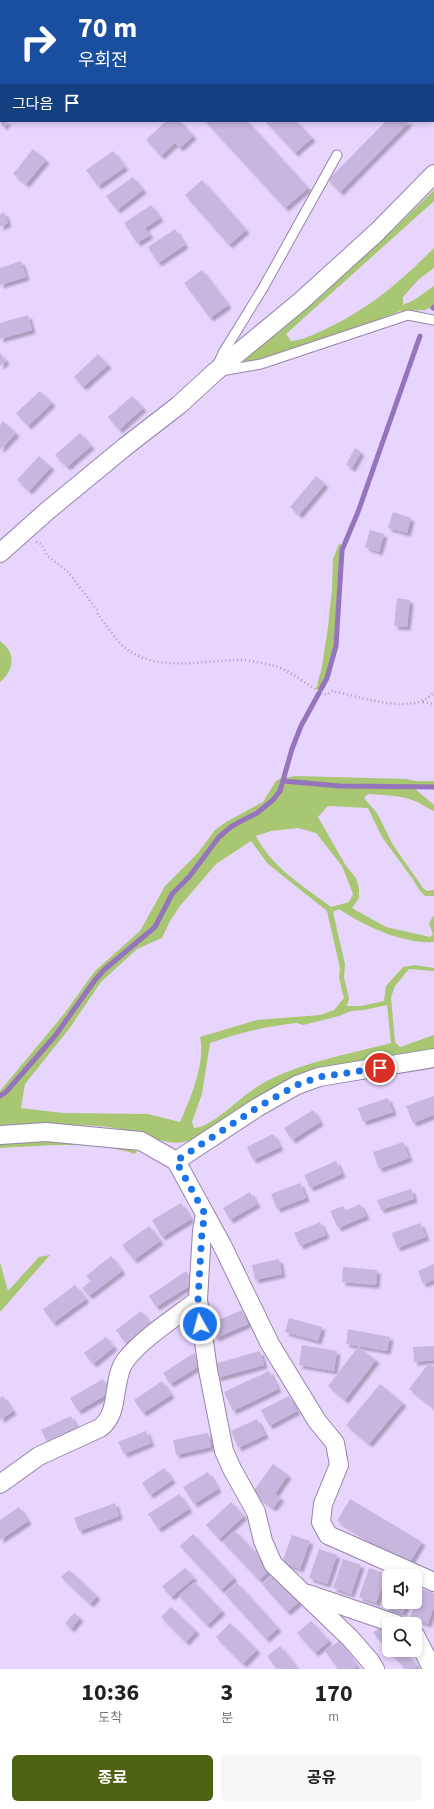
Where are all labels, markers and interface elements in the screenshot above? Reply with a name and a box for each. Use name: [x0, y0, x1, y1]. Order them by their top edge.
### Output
text: 70 m: [78, 8, 137, 48]
icon: right: [12, 16, 64, 68]
text: 우회전: [78, 48, 128, 73]
icon: arrive: [61, 92, 83, 114]
text: 그다음: [12, 94, 53, 115]
pin: [363, 1051, 397, 1085]
icon: arrive: [369, 1057, 391, 1079]
position arrow: [179, 1303, 221, 1345]
map controls: [382, 1569, 422, 1657]
button: sound: [382, 1569, 422, 1609]
button: search: [382, 1617, 422, 1657]
text: 10:36: [81, 1675, 139, 1710]
text: 3: [221, 1675, 233, 1710]
text: 170: [315, 1676, 353, 1711]
text: m: [328, 1708, 339, 1726]
text: 도착: [98, 1709, 122, 1727]
text: 분: [221, 1709, 233, 1727]
button: 종료: [12, 1755, 213, 1801]
button: 공유: [221, 1755, 422, 1801]

